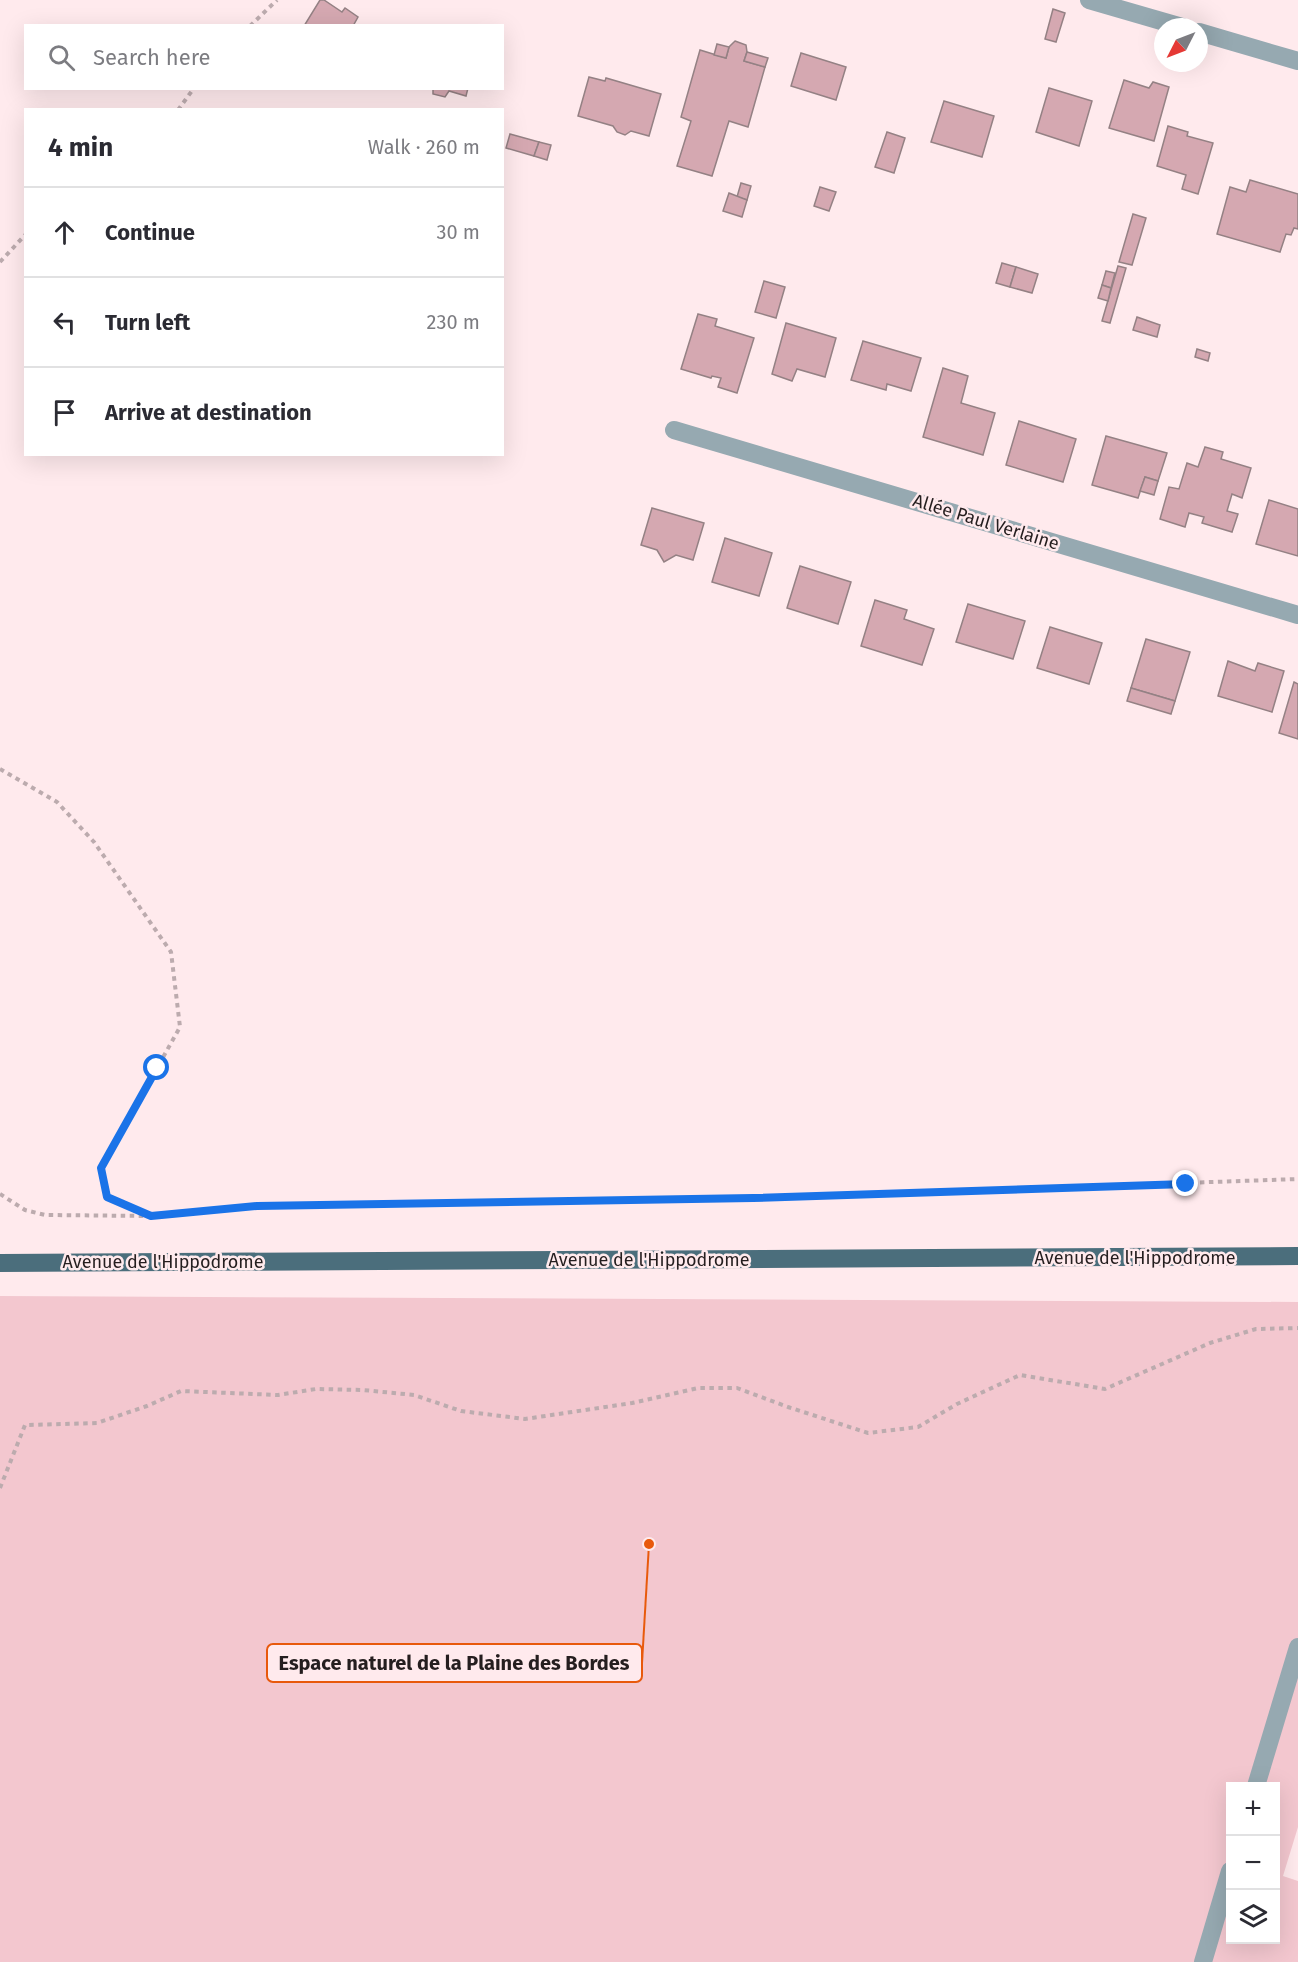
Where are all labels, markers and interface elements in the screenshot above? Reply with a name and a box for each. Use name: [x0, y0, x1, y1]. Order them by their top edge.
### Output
north arrow: [1154, 18, 1208, 72]
search box: [24, 24, 504, 90]
icon: search: [45, 41, 78, 74]
text: Search here: [93, 44, 211, 71]
text: 4 min: [48, 132, 113, 163]
text: Walk · 260 m: [368, 135, 480, 159]
icon: ahead: [48, 216, 81, 249]
text: Continue: [105, 219, 195, 246]
text: 30 m: [436, 220, 480, 244]
icon: left: [48, 306, 81, 339]
text: Turn left: [105, 309, 190, 336]
text: 230 m: [427, 310, 480, 334]
icon: arrive: [48, 396, 81, 429]
text: Arrive at destination: [105, 399, 312, 426]
street label: Allée Paul Verlaine: [910, 489, 1062, 555]
route start: [143, 1054, 169, 1080]
route end: [1172, 1170, 1198, 1196]
street label: Avenue de l'Hippodrome: [1035, 1247, 1235, 1269]
street label: Avenue de l'Hippodrome: [549, 1249, 749, 1271]
street label: Avenue de l'Hippodrome: [63, 1251, 263, 1273]
callout: Espace naturel de la Plaine des Bordes: [267, 1644, 642, 1682]
text: Espace naturel de la Plaine des Bordes: [279, 1651, 630, 1675]
map controls: [1226, 1782, 1280, 1944]
button: +: [1226, 1782, 1280, 1836]
button: −: [1226, 1836, 1280, 1890]
button: layers: [1226, 1890, 1280, 1944]

